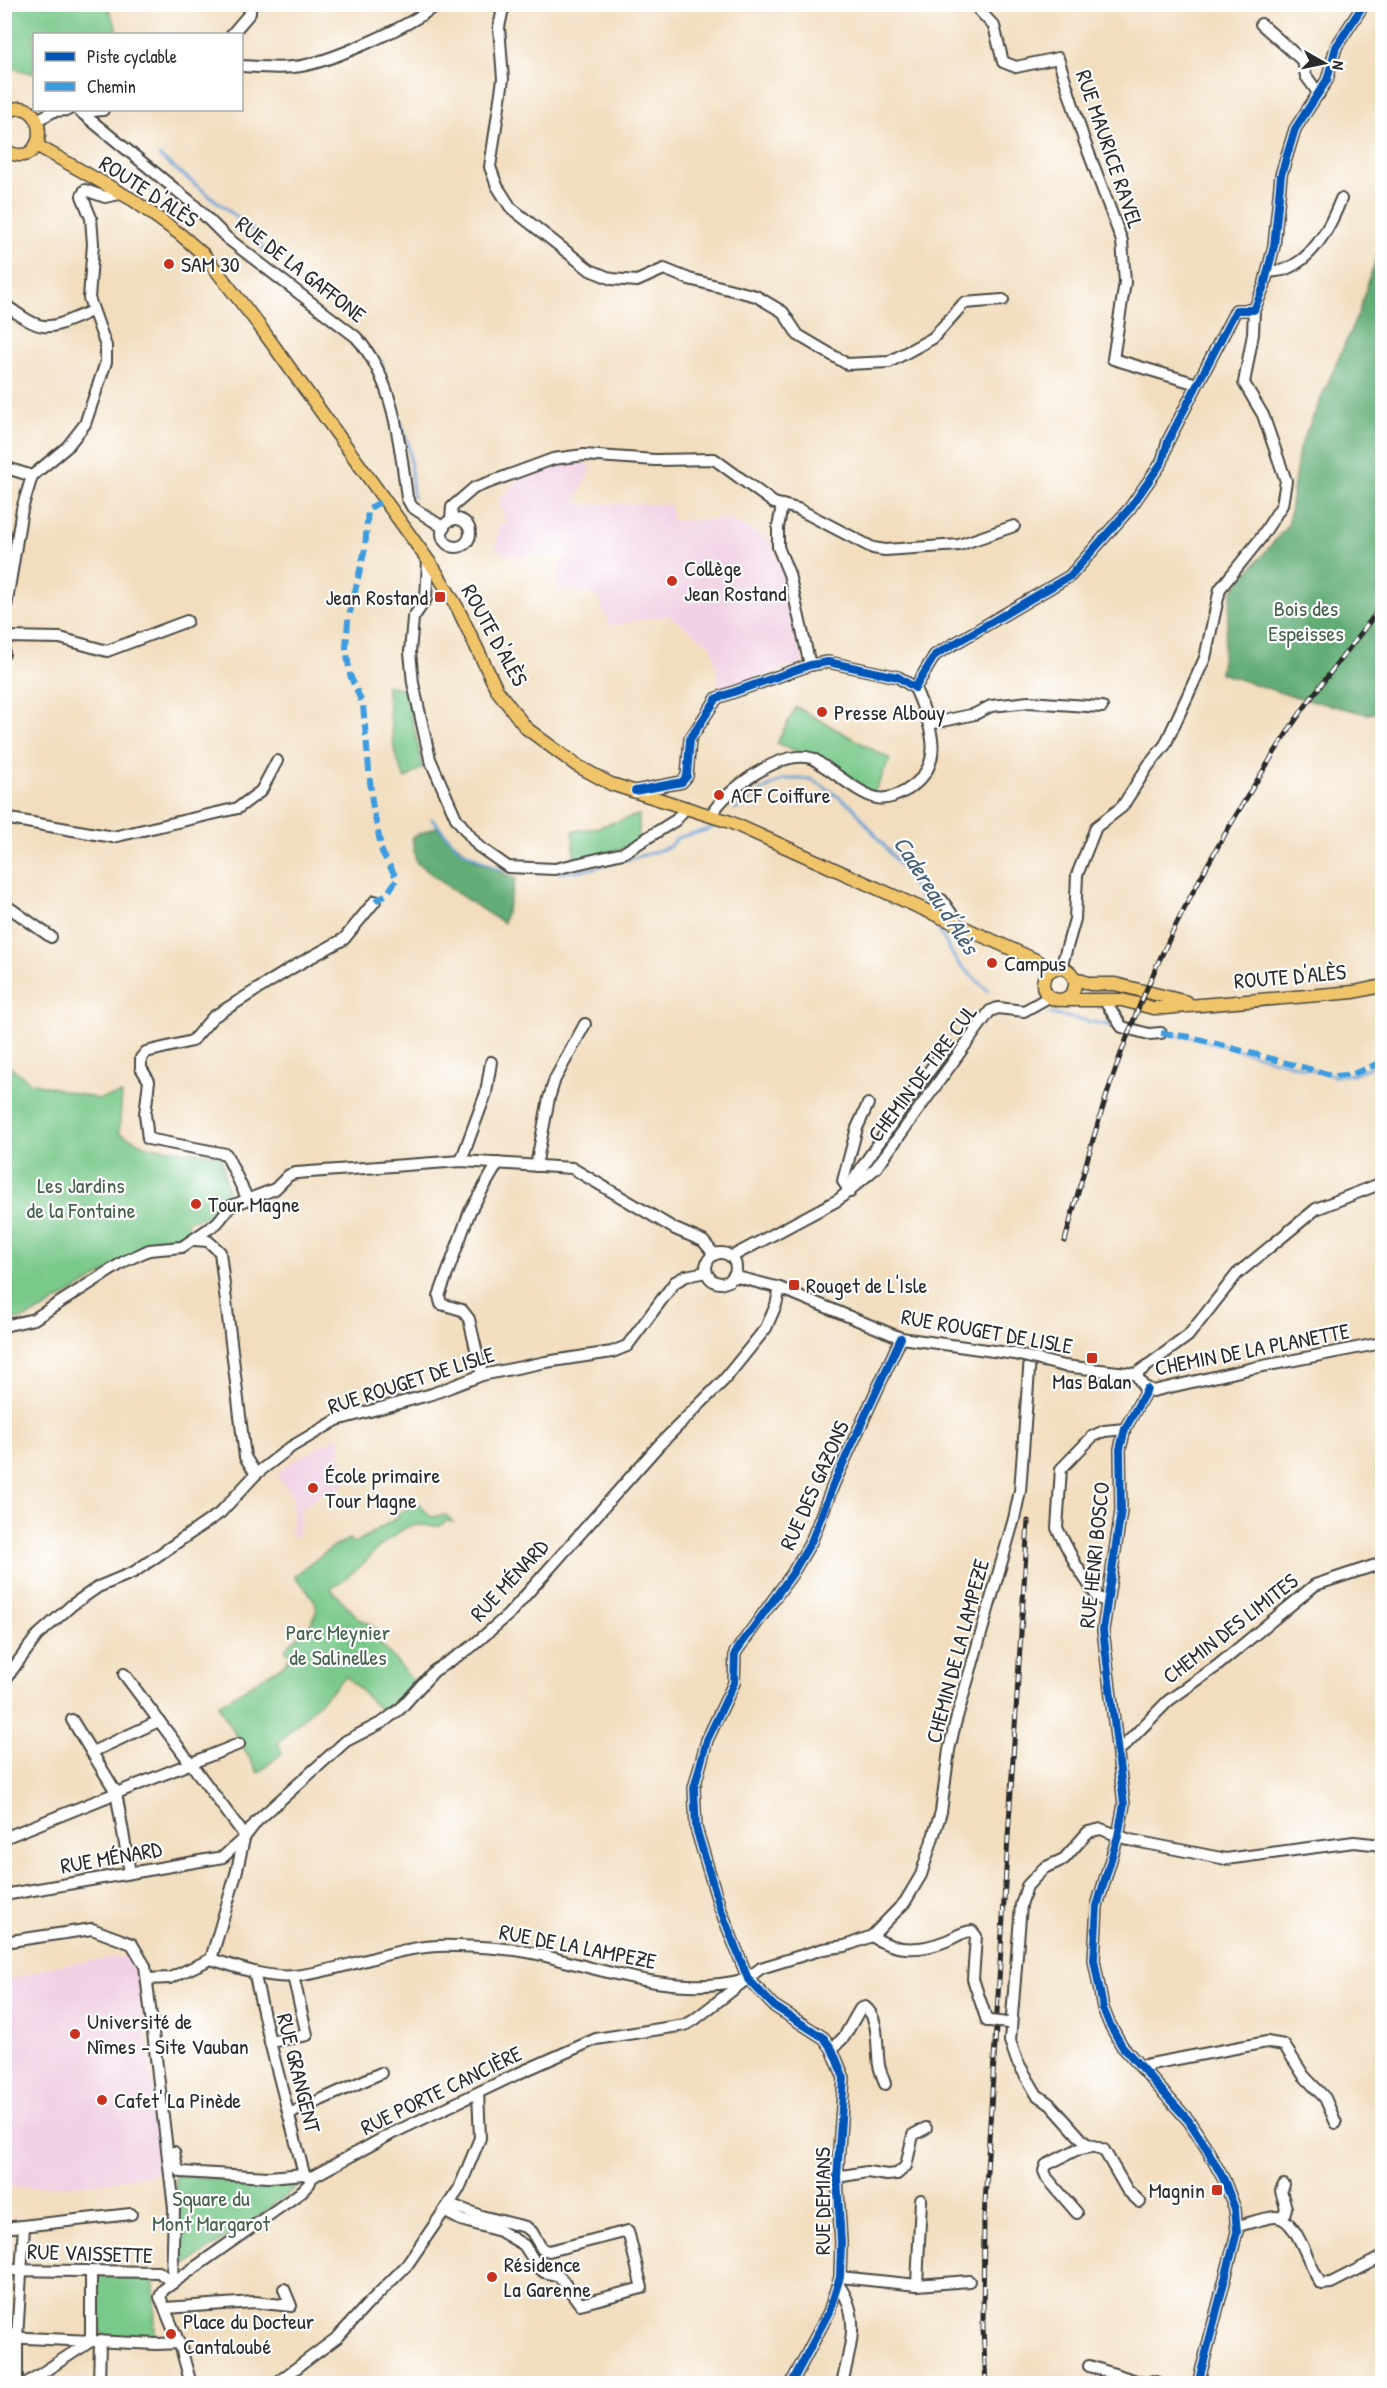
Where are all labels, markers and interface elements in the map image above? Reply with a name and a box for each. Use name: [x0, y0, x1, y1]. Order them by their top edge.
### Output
legend: [33, 33, 243, 111]
north arrow: [1294, 33, 1354, 93]
text: Piste cyclable: [87, 44, 177, 69]
text: N: [1327, 59, 1350, 72]
street label: RUE MAURICE RAVEL: [1069, 66, 1151, 232]
text: Chemin: [87, 74, 136, 99]
street label: ROUTE D'ALÈS: [94, 148, 204, 234]
street label: RUE DE LA GAFFONE: [230, 209, 373, 329]
place label: SAM 30: [181, 249, 240, 279]
marker: SAM 30: [162, 257, 176, 271]
place label: Collège Jean Rostand: [684, 553, 787, 608]
marker: Collège Jean Rostand: [665, 574, 679, 588]
street label: ROUTE D'ALÈS: [455, 579, 535, 691]
place label: Jean Rostand: [325, 582, 428, 612]
marker: Jean Rostand: [433, 590, 447, 604]
park label: Bois des Espeisses: [1268, 593, 1344, 648]
place label: Presse Albouy: [834, 697, 945, 727]
marker: Presse Albouy: [815, 705, 829, 719]
place label: ACF Coiffure: [731, 780, 831, 810]
marker: ACF Coiffure: [712, 788, 726, 802]
water label: Cadereau d'Alès: [887, 829, 989, 962]
place label: Campus: [1004, 948, 1066, 978]
marker: Campus: [985, 956, 999, 970]
street label: ROUTE D'ALÈS: [1233, 956, 1347, 996]
street label: CHEMIN DE TIRE CUL: [860, 998, 984, 1148]
park label: Les Jardins de la Fontaine: [27, 1170, 136, 1225]
place label: Tour Magne: [208, 1189, 300, 1219]
marker: Tour Magne: [189, 1197, 203, 1211]
place label: Rouget de L'Isle: [806, 1270, 928, 1300]
marker: Rouget de L'Isle: [787, 1278, 801, 1292]
street label: RUE ROUGET DE LISLE: [899, 1301, 1075, 1361]
street label: CHEMIN DE LA PLANETTE: [1152, 1315, 1352, 1383]
street label: RUE ROUGET DE LISLE: [324, 1339, 498, 1421]
marker: Mas Balan: [1085, 1351, 1099, 1365]
place label: Mas Balan: [1052, 1366, 1132, 1396]
street label: RUE DES GAZONS: [772, 1416, 856, 1554]
place label: École primaire Tour Magne: [325, 1460, 441, 1515]
marker: École primaire Tour Magne: [306, 1481, 320, 1495]
street label: RUE HENRI BOSCO: [1071, 1481, 1117, 1629]
street label: RUE MÉNARD: [463, 1532, 555, 1628]
street label: CHEMIN DE LA LAMPEZE: [918, 1555, 996, 1746]
street label: CHEMIN DES LIMITES: [1156, 1566, 1304, 1690]
park label: Parc Meynier de Salinelles: [286, 1617, 391, 1672]
street label: RUE MÉNARD: [58, 1833, 165, 1881]
street label: RUE DE LA LAMPEZE: [497, 1916, 659, 1976]
place label: Université de Nîmes - Site Vauban: [87, 2006, 249, 2061]
street label: RUE GRANGENT: [270, 2010, 328, 2137]
marker: Université de Nîmes - Site Vauban: [68, 2027, 82, 2041]
street label: RUE PORTE CANCIÈRE: [355, 2038, 527, 2142]
place label: Cafet' La Pinède: [114, 2085, 241, 2115]
marker: Cafet' La Pinède: [95, 2093, 109, 2107]
street label: RUE DEMIANS: [807, 2147, 837, 2255]
place label: Magnin: [1149, 2175, 1205, 2205]
park label: Square du Mont Margarot: [152, 2183, 270, 2238]
marker: Magnin: [1210, 2183, 1224, 2197]
street label: RUE VAISSETTE: [27, 2236, 153, 2270]
place label: Résidence La Garenne: [504, 2249, 591, 2304]
marker: Résidence La Garenne: [485, 2270, 499, 2284]
place label: Place du Docteur Cantaloubé: [183, 2306, 315, 2361]
marker: Place du Docteur Cantaloubé: [164, 2327, 178, 2341]

